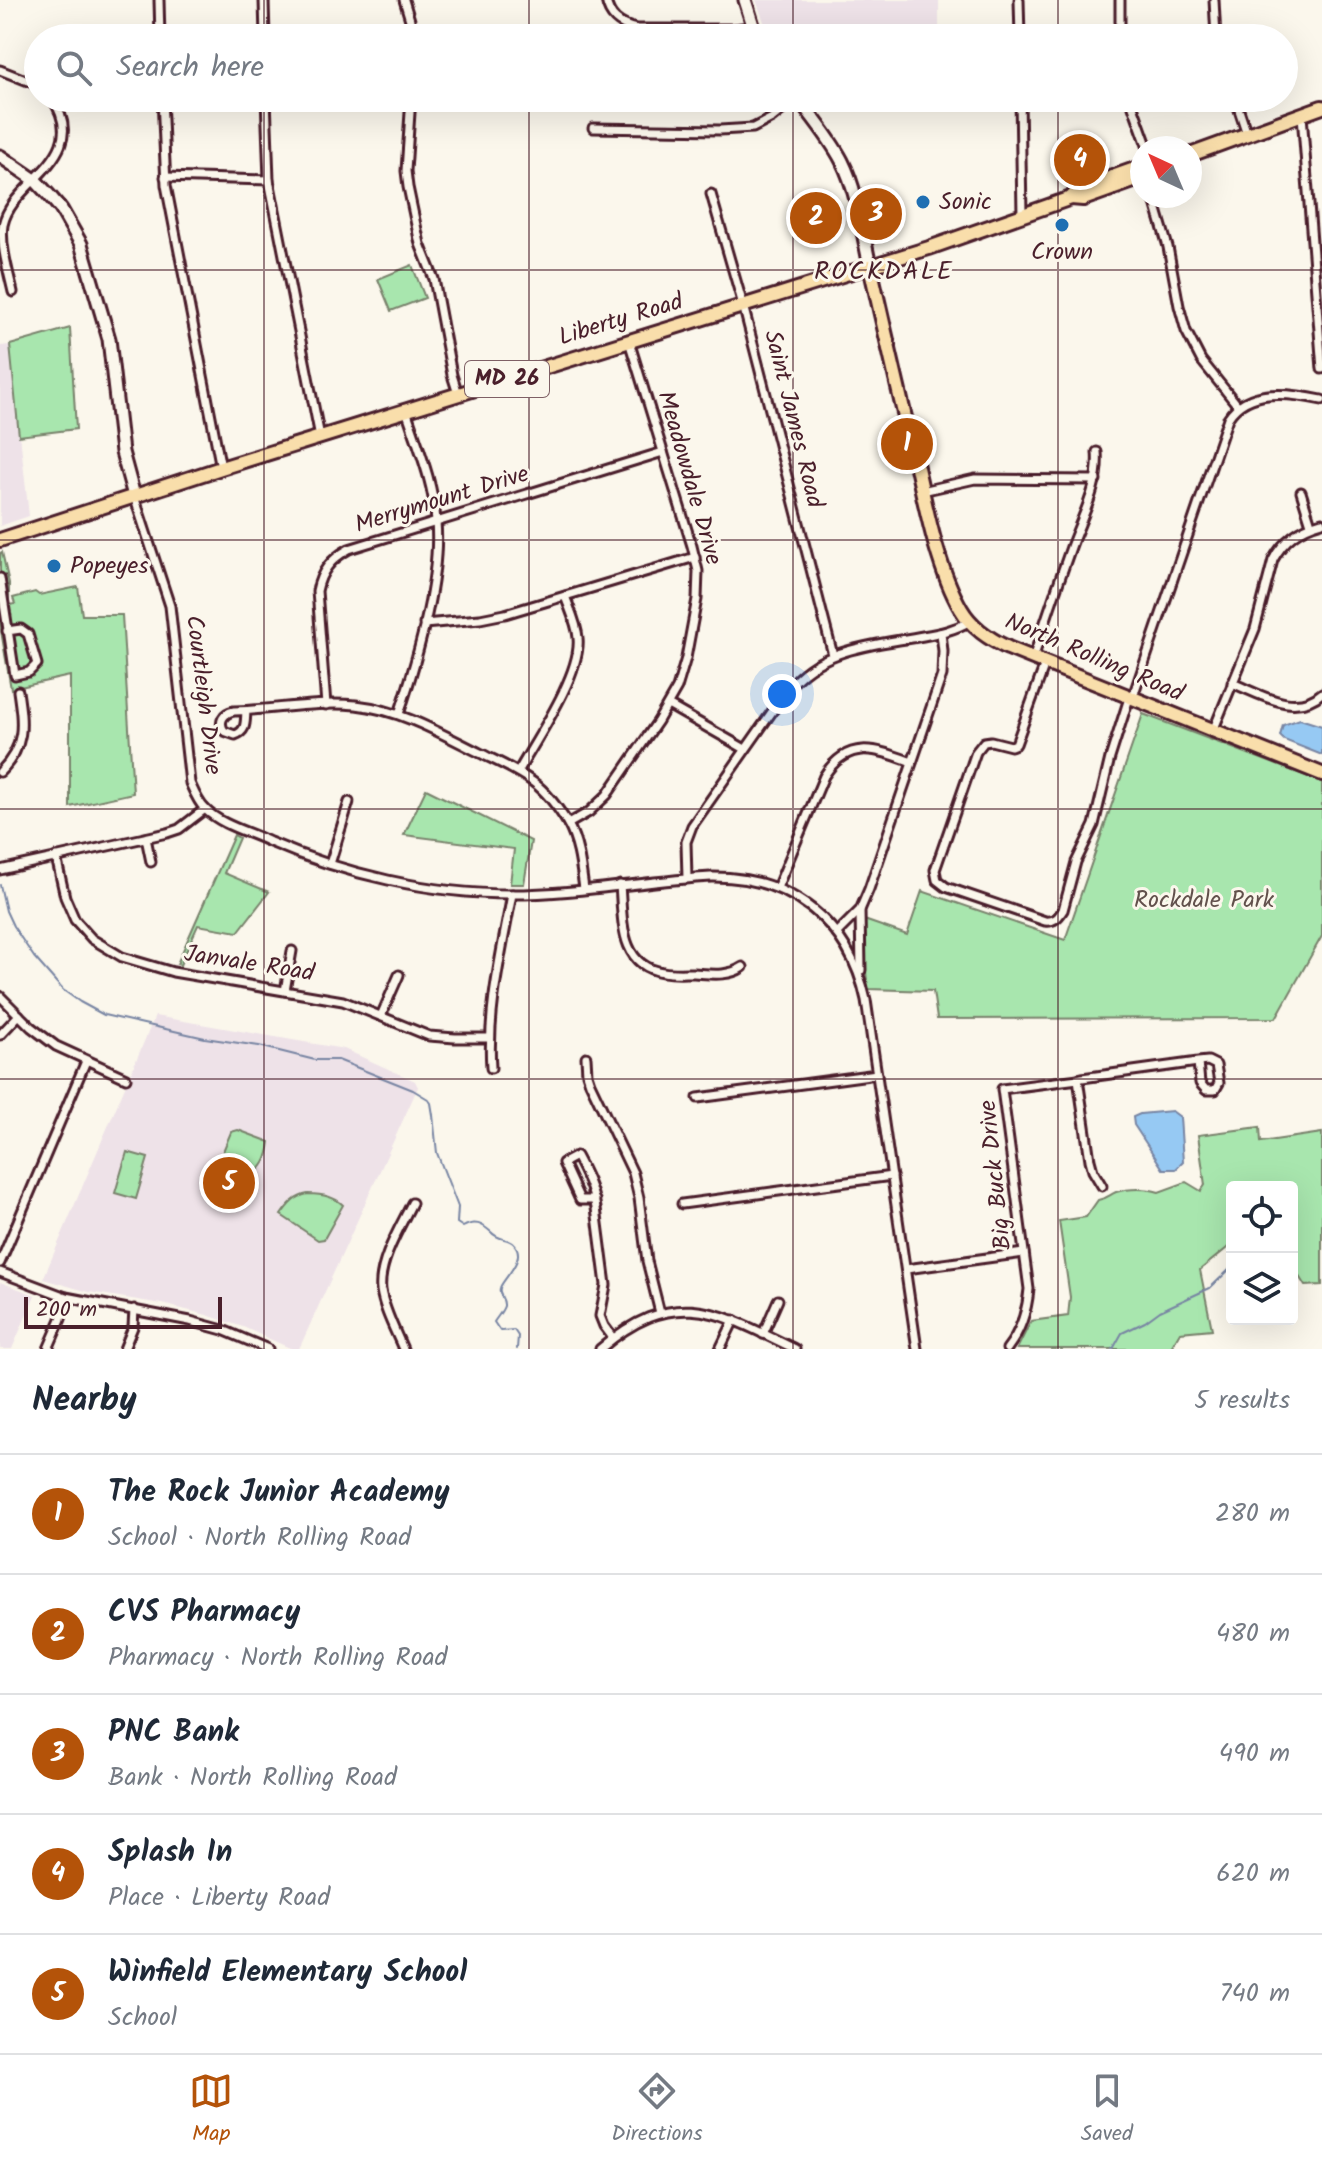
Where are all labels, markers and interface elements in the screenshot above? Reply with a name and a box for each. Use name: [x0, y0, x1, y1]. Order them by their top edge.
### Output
search box: [24, 24, 1298, 112]
text: Search here: [116, 44, 264, 92]
icon: search: [52, 46, 96, 90]
pin: 4: [1054, 130, 1106, 190]
north arrow: [1130, 136, 1202, 208]
place label: Sonic: [939, 183, 992, 222]
pin: 3: [850, 184, 902, 244]
pin: 2: [790, 188, 842, 248]
marker: Sonic: [914, 193, 932, 211]
marker: Crown: [1053, 216, 1071, 234]
place label: Crown: [1031, 233, 1093, 272]
district label: ROCKDALE: [814, 251, 954, 293]
street label: Liberty Road: [554, 282, 689, 357]
street label: Saint James Road: [752, 326, 834, 513]
road number: MD 26: [465, 361, 549, 397]
street label: Meadowdale Drive: [646, 386, 733, 570]
pin: 1: [881, 414, 933, 474]
street label: Merrymount Drive: [350, 455, 534, 545]
place label: Popeyes: [70, 547, 148, 586]
marker: Popeyes: [45, 557, 63, 575]
street label: North Rolling Road: [998, 603, 1191, 714]
street label: Courtleigh Drive: [174, 613, 232, 777]
your location: [762, 674, 802, 714]
park label: Rockdale Park: [1134, 881, 1275, 920]
street label: Janvale Road: [181, 934, 318, 994]
street label: Big Buck Drive: [969, 1098, 1023, 1252]
pin: 5: [203, 1153, 255, 1213]
map controls: [1226, 1181, 1298, 1325]
button: locate: [1226, 1181, 1298, 1253]
button: layers: [1226, 1253, 1298, 1325]
scale bar: [24, 1293, 222, 1329]
text: 200 m: [36, 1293, 97, 1328]
text: Nearby: [32, 1374, 137, 1428]
text: 5 results: [1194, 1380, 1290, 1422]
text: The Rock Junior Academy: [108, 1469, 450, 1517]
text: 1: [54, 1493, 62, 1535]
text: 280 m: [1215, 1493, 1290, 1535]
text: School · North Rolling Road: [108, 1517, 411, 1559]
text: CVS Pharmacy: [108, 1589, 300, 1637]
text: 2: [50, 1613, 66, 1655]
text: 480 m: [1216, 1613, 1290, 1655]
text: Pharmacy · North Rolling Road: [108, 1637, 448, 1679]
text: PNC Bank: [108, 1709, 239, 1757]
text: 3: [51, 1733, 65, 1775]
text: 490 m: [1219, 1733, 1290, 1775]
text: Bank · North Rolling Road: [108, 1757, 397, 1799]
text: Splash In: [108, 1829, 232, 1877]
text: 4: [51, 1853, 65, 1895]
text: 620 m: [1216, 1853, 1290, 1895]
text: Place · Liberty Road: [108, 1877, 330, 1919]
text: Winfield Elementary School: [108, 1949, 467, 1997]
text: 5: [51, 1973, 65, 2015]
text: 740 m: [1220, 1973, 1290, 2015]
text: School: [108, 1997, 177, 2039]
tab: Map: [189, 2069, 233, 2152]
tab: Directions: [611, 2069, 703, 2152]
tab: Saved: [1081, 2069, 1133, 2152]

